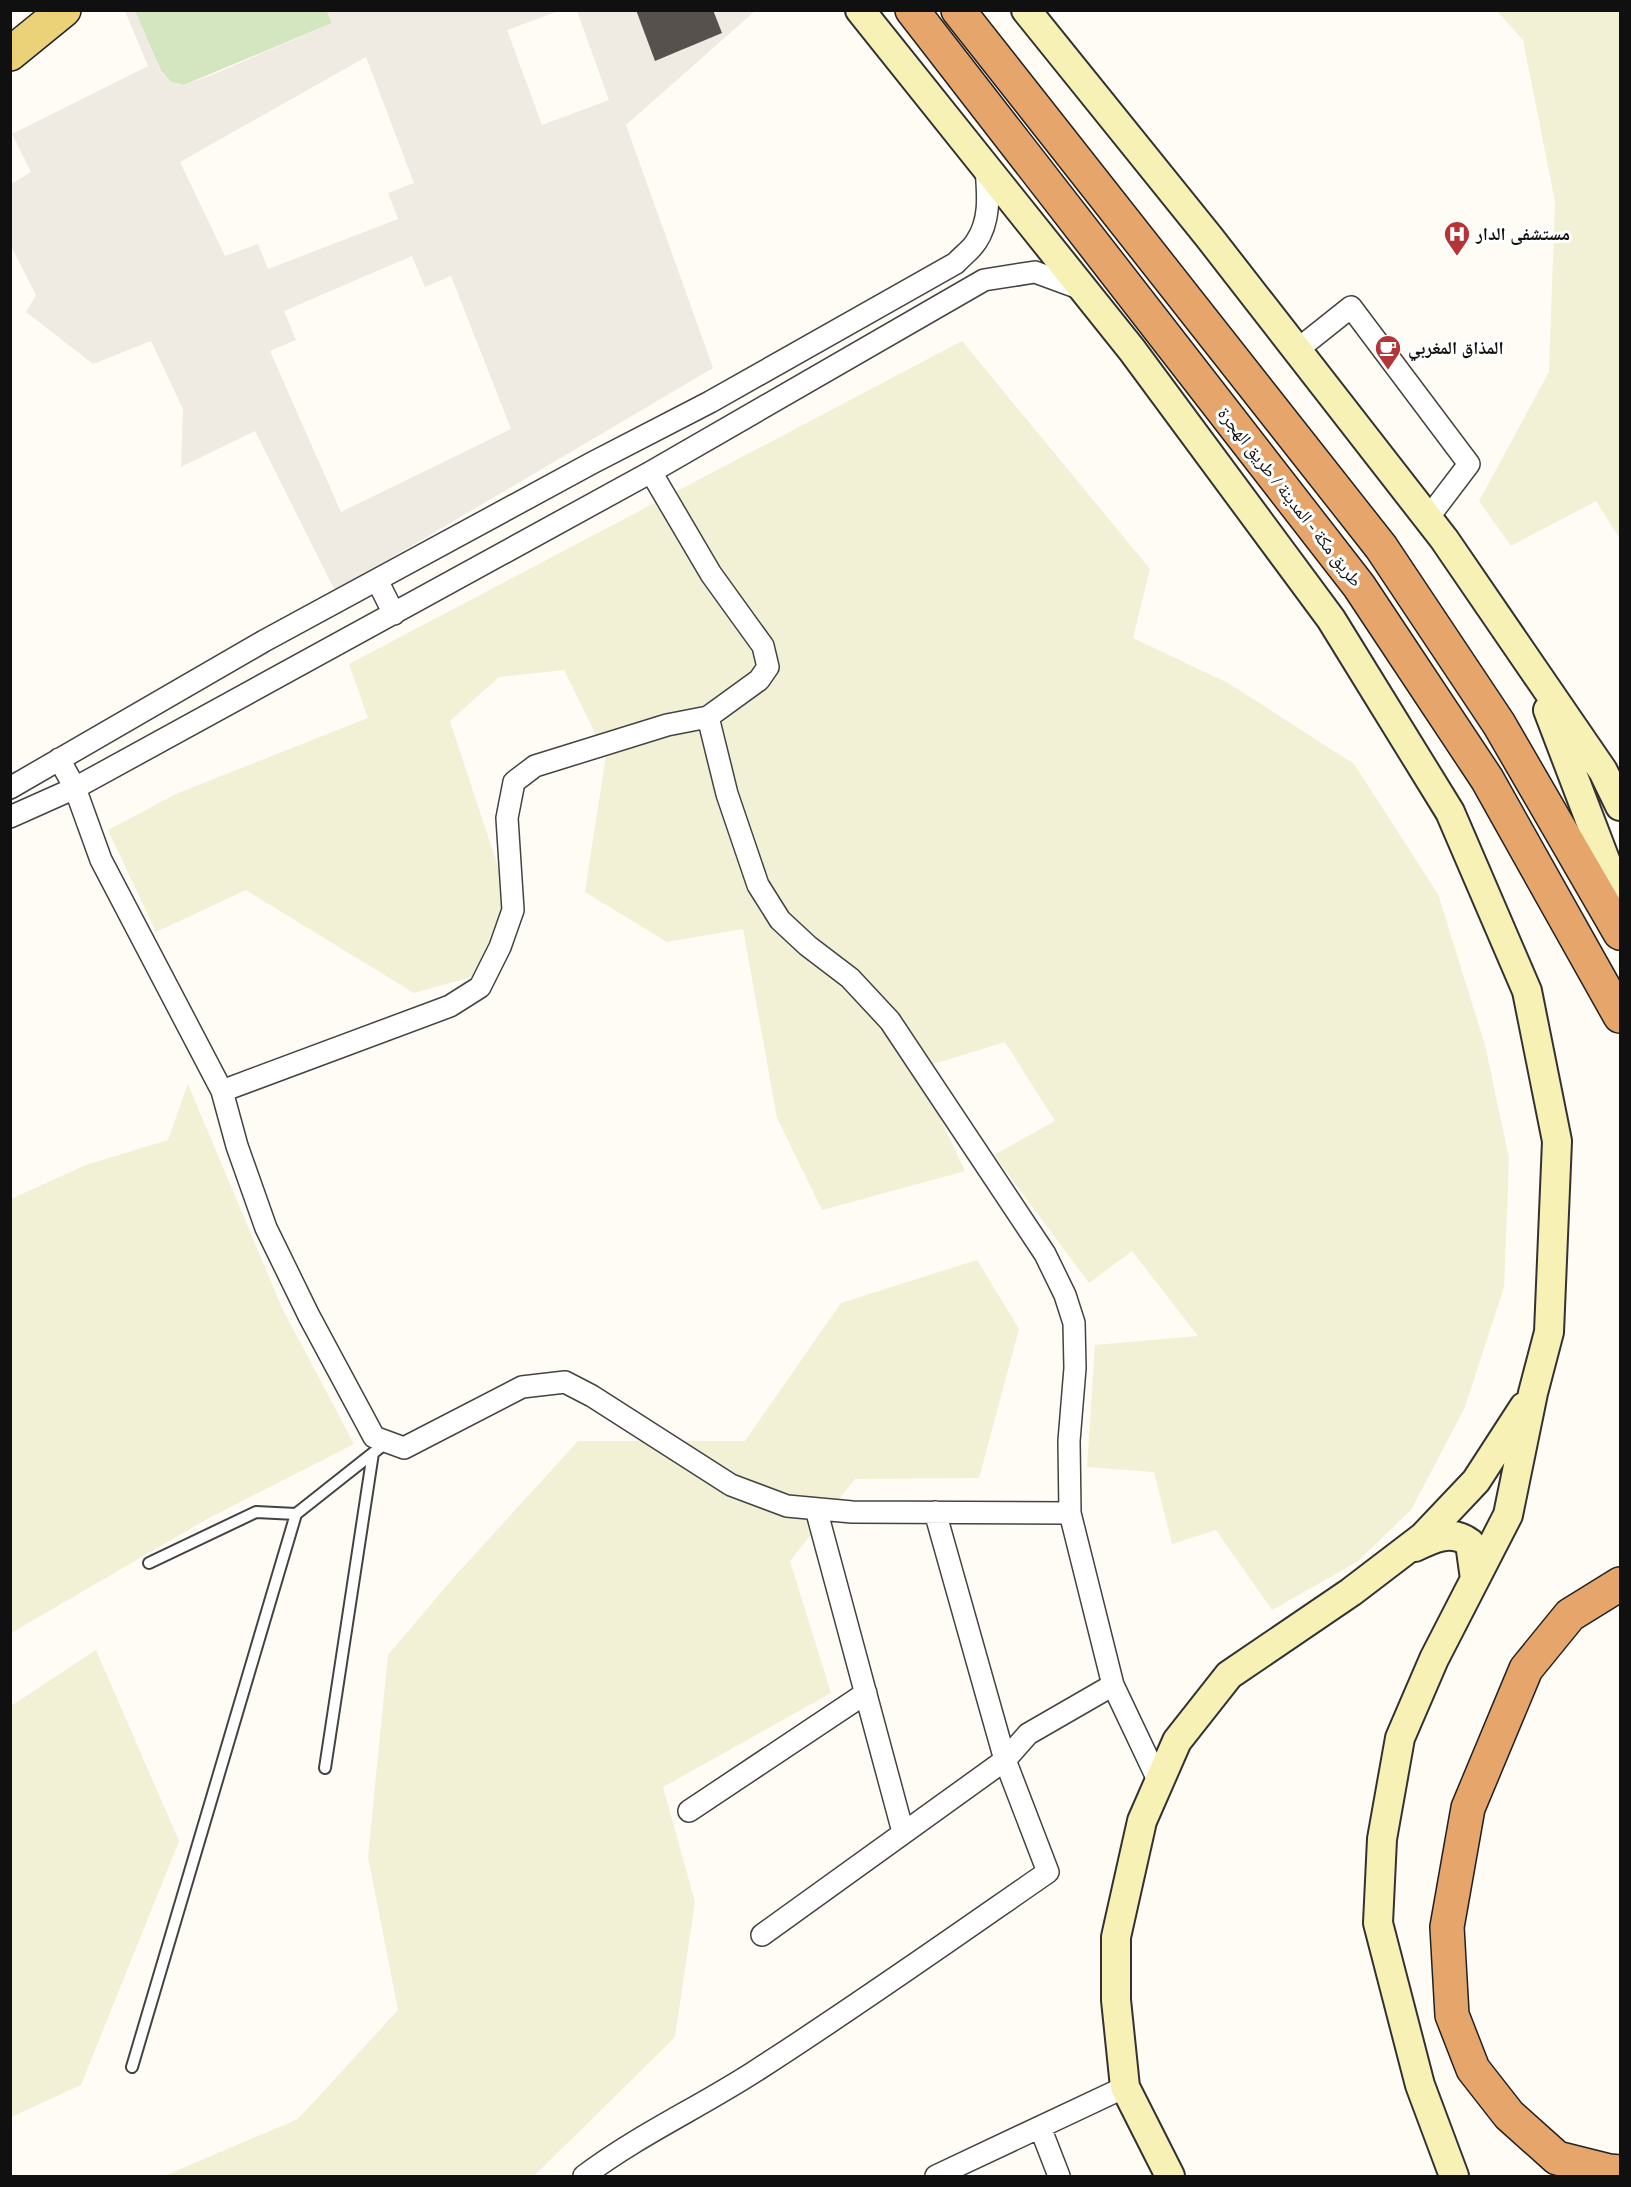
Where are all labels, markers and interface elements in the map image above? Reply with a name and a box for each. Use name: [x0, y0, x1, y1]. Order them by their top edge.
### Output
hospital icon: مستشفى الدار: [1442, 219, 1472, 257]
place label: مستشفى الدار: [1475, 224, 1570, 245]
cafe icon: المذاق المغربي: [1373, 333, 1403, 371]
place label: المذاق المغربي: [1408, 338, 1504, 362]
street label: طريق مكة - المدينة / طريق الهجرة: [1213, 404, 1366, 591]

